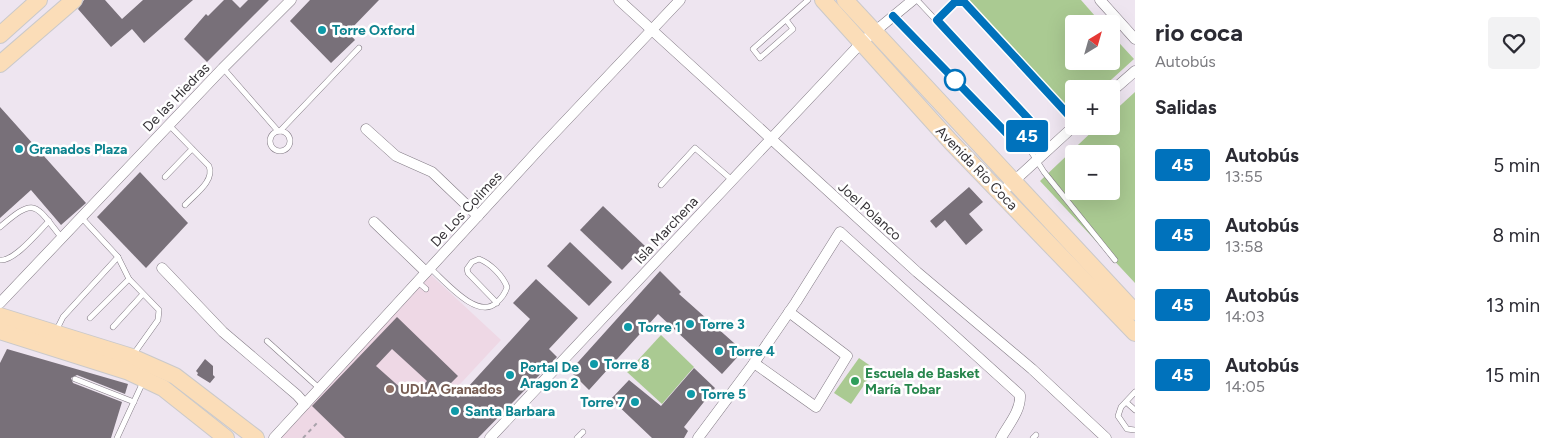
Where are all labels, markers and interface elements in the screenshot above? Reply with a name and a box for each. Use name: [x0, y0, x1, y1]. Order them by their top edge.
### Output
north arrow: [1065, 15, 1120, 70]
map controls: [1065, 15, 1120, 200]
button: heart: [1488, 17, 1540, 69]
text: rio coca: [1155, 18, 1243, 47]
place label: Torre Oxford: [332, 22, 415, 39]
marker: Torre Oxford: [316, 24, 328, 36]
text: Autobús: [1155, 52, 1216, 71]
street label: De las Hiedras: [139, 59, 213, 135]
unlabelled marker: [944, 69, 966, 91]
button: +: [1065, 80, 1120, 135]
text: Salidas: [1155, 96, 1217, 119]
line badge: 45: [1004, 120, 1050, 152]
street label: Avenida Río Coca: [932, 123, 1021, 214]
text: 45: [1016, 125, 1038, 147]
place label: Granados Plaza: [29, 141, 127, 158]
marker: Granados Plaza: [13, 143, 25, 155]
text: Autobús: [1225, 144, 1299, 167]
button: −: [1065, 145, 1120, 200]
text: 45: [1172, 154, 1193, 176]
text: 5 min: [1493, 154, 1540, 177]
text: 13:55: [1225, 167, 1263, 186]
street label: De Los Colimes: [427, 168, 506, 251]
street label: Joel Polanco: [835, 179, 905, 244]
street label: Isla Marchena: [631, 193, 702, 267]
text: Autobús: [1225, 214, 1299, 237]
text: 45: [1172, 224, 1193, 246]
text: 8 min: [1492, 224, 1540, 247]
text: 13:58: [1225, 237, 1263, 256]
text: Autobús: [1225, 284, 1299, 307]
text: 45: [1172, 294, 1193, 316]
text: 13 min: [1486, 294, 1540, 317]
text: 14:03: [1225, 307, 1265, 326]
place label: Torre 3: [700, 316, 745, 333]
marker: Torre 3: [684, 318, 696, 330]
place label: Torre 1: [638, 319, 681, 336]
marker: Torre 1: [622, 321, 634, 333]
place label: Torre 4: [729, 343, 775, 360]
marker: Torre 4: [713, 345, 725, 357]
text: Autobús: [1225, 354, 1299, 377]
place label: Torre 8: [604, 356, 650, 373]
marker: Torre 8: [588, 358, 600, 370]
place label: Portal De Aragon 2: [520, 359, 579, 392]
text: 45: [1172, 364, 1193, 386]
text: 15 min: [1485, 364, 1540, 387]
place label: Escuela de Basket María Tobar: [865, 365, 980, 398]
marker: Portal De Aragon 2: [504, 369, 516, 381]
marker: Escuela de Basket María Tobar: [849, 375, 861, 387]
text: 14:05: [1225, 377, 1265, 396]
place label: UDLA Granados: [400, 381, 503, 398]
marker: UDLA Granados: [384, 383, 396, 395]
place label: Torre 5: [701, 386, 746, 403]
marker: Torre 5: [685, 388, 697, 400]
place label: Torre 7: [580, 394, 625, 411]
marker: Torre 7: [629, 396, 641, 408]
place label: Santa Barbara: [465, 403, 555, 420]
marker: Santa Barbara: [449, 405, 461, 417]

